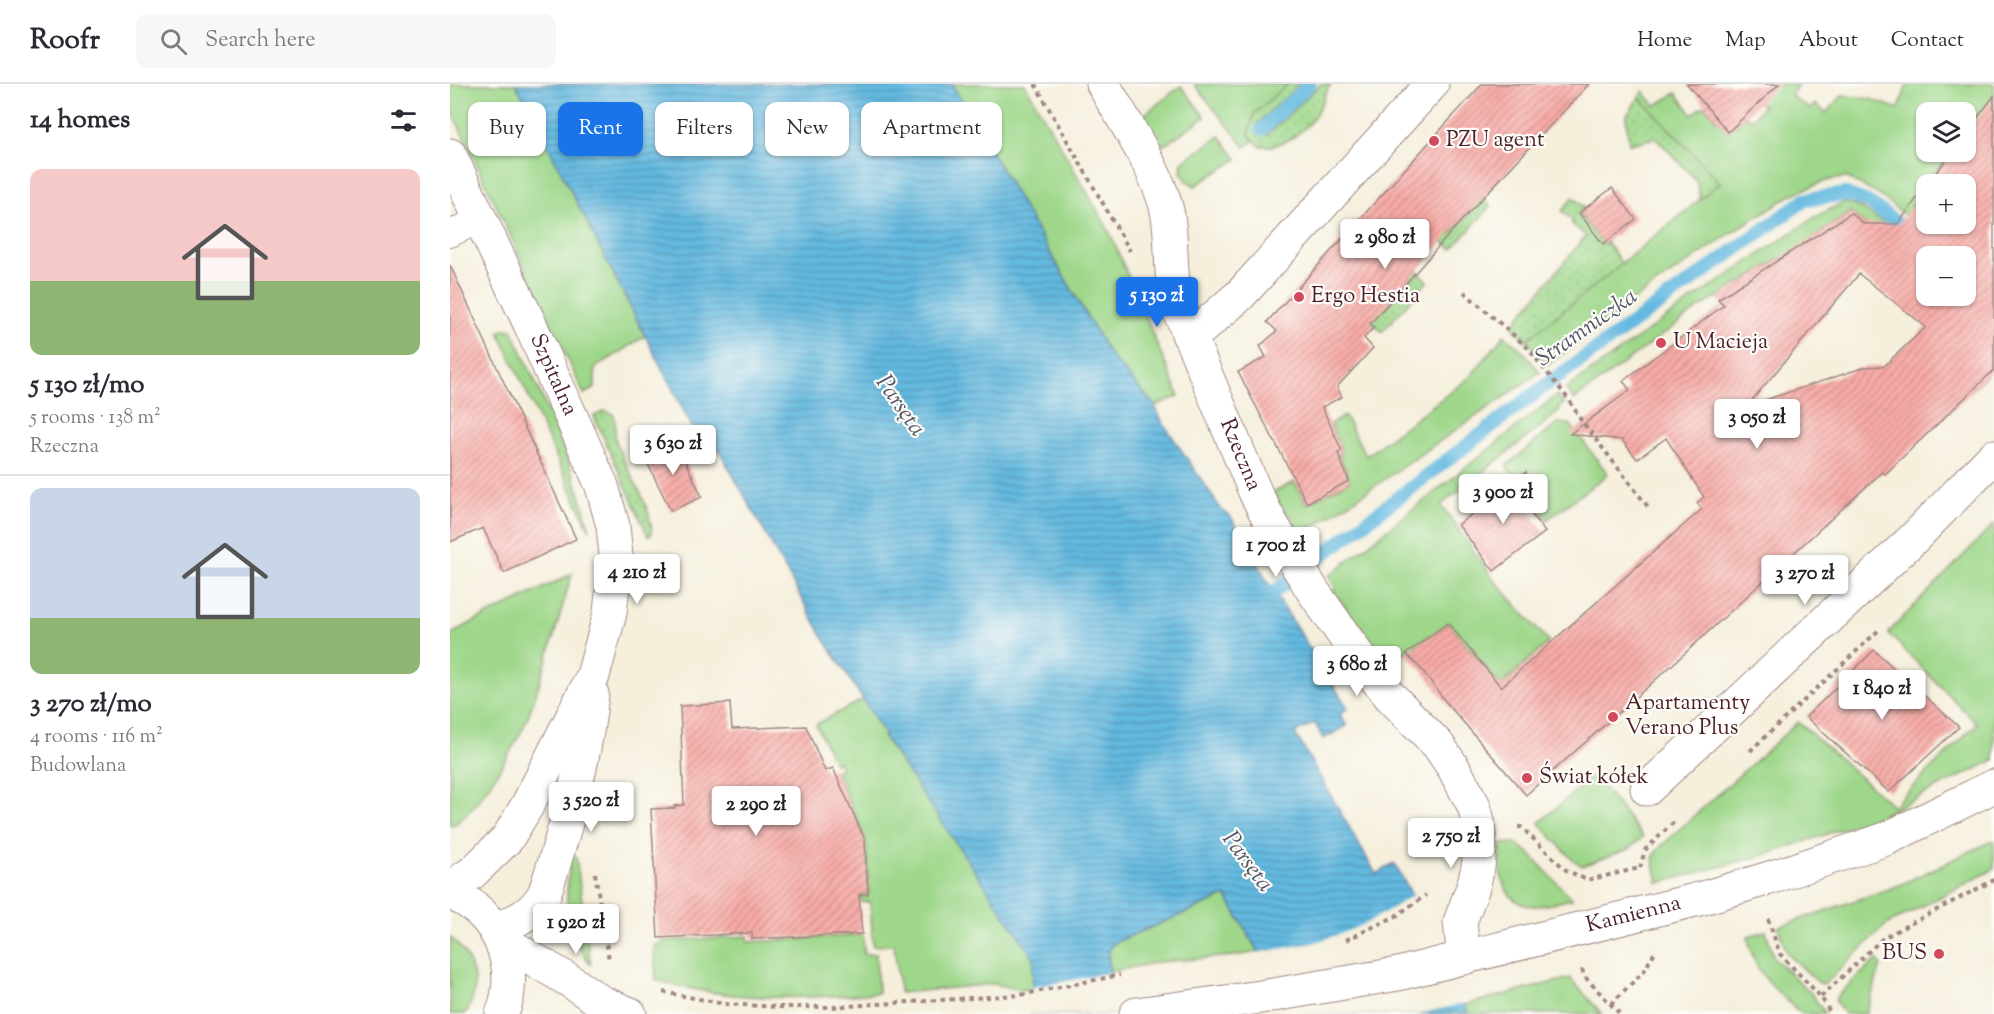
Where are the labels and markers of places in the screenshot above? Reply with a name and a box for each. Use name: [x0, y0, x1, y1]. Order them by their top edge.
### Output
place label: PZU agent: [1446, 125, 1545, 157]
marker: PZU agent: [1427, 134, 1441, 148]
pin: 2 980 zł: [1323, 219, 1447, 270]
pin: 5 130 zł: [1095, 277, 1219, 328]
place label: Ergo Hestia: [1311, 281, 1420, 313]
marker: Ergo Hestia: [1292, 290, 1306, 304]
place label: U Macieja: [1673, 327, 1768, 359]
marker: U Macieja: [1654, 336, 1668, 350]
pin: 3 050 zł: [1695, 399, 1819, 450]
pin: 3 630 zł: [611, 425, 735, 476]
pin: 3 900 zł: [1441, 474, 1565, 525]
pin: 1 700 zł: [1214, 527, 1338, 578]
pin: 4 210 zł: [575, 554, 699, 605]
pin: 3 270 zł: [1743, 555, 1867, 606]
pin: 3 680 zł: [1295, 646, 1419, 697]
pin: 1 840 zł: [1820, 670, 1944, 721]
place label: Apartamenty Verano Plus: [1625, 688, 1750, 745]
marker: Apartamenty Verano Plus: [1606, 710, 1620, 724]
place label: Świat kółek: [1539, 761, 1649, 794]
marker: Świat kółek: [1520, 771, 1534, 785]
pin: 3 520 zł: [529, 782, 653, 833]
pin: 2 290 zł: [694, 786, 818, 837]
pin: 2 750 zł: [1389, 818, 1513, 869]
pin: 1 920 zł: [514, 904, 638, 955]
place label: BUS: [1882, 938, 1927, 970]
marker: BUS: [1932, 947, 1946, 961]

